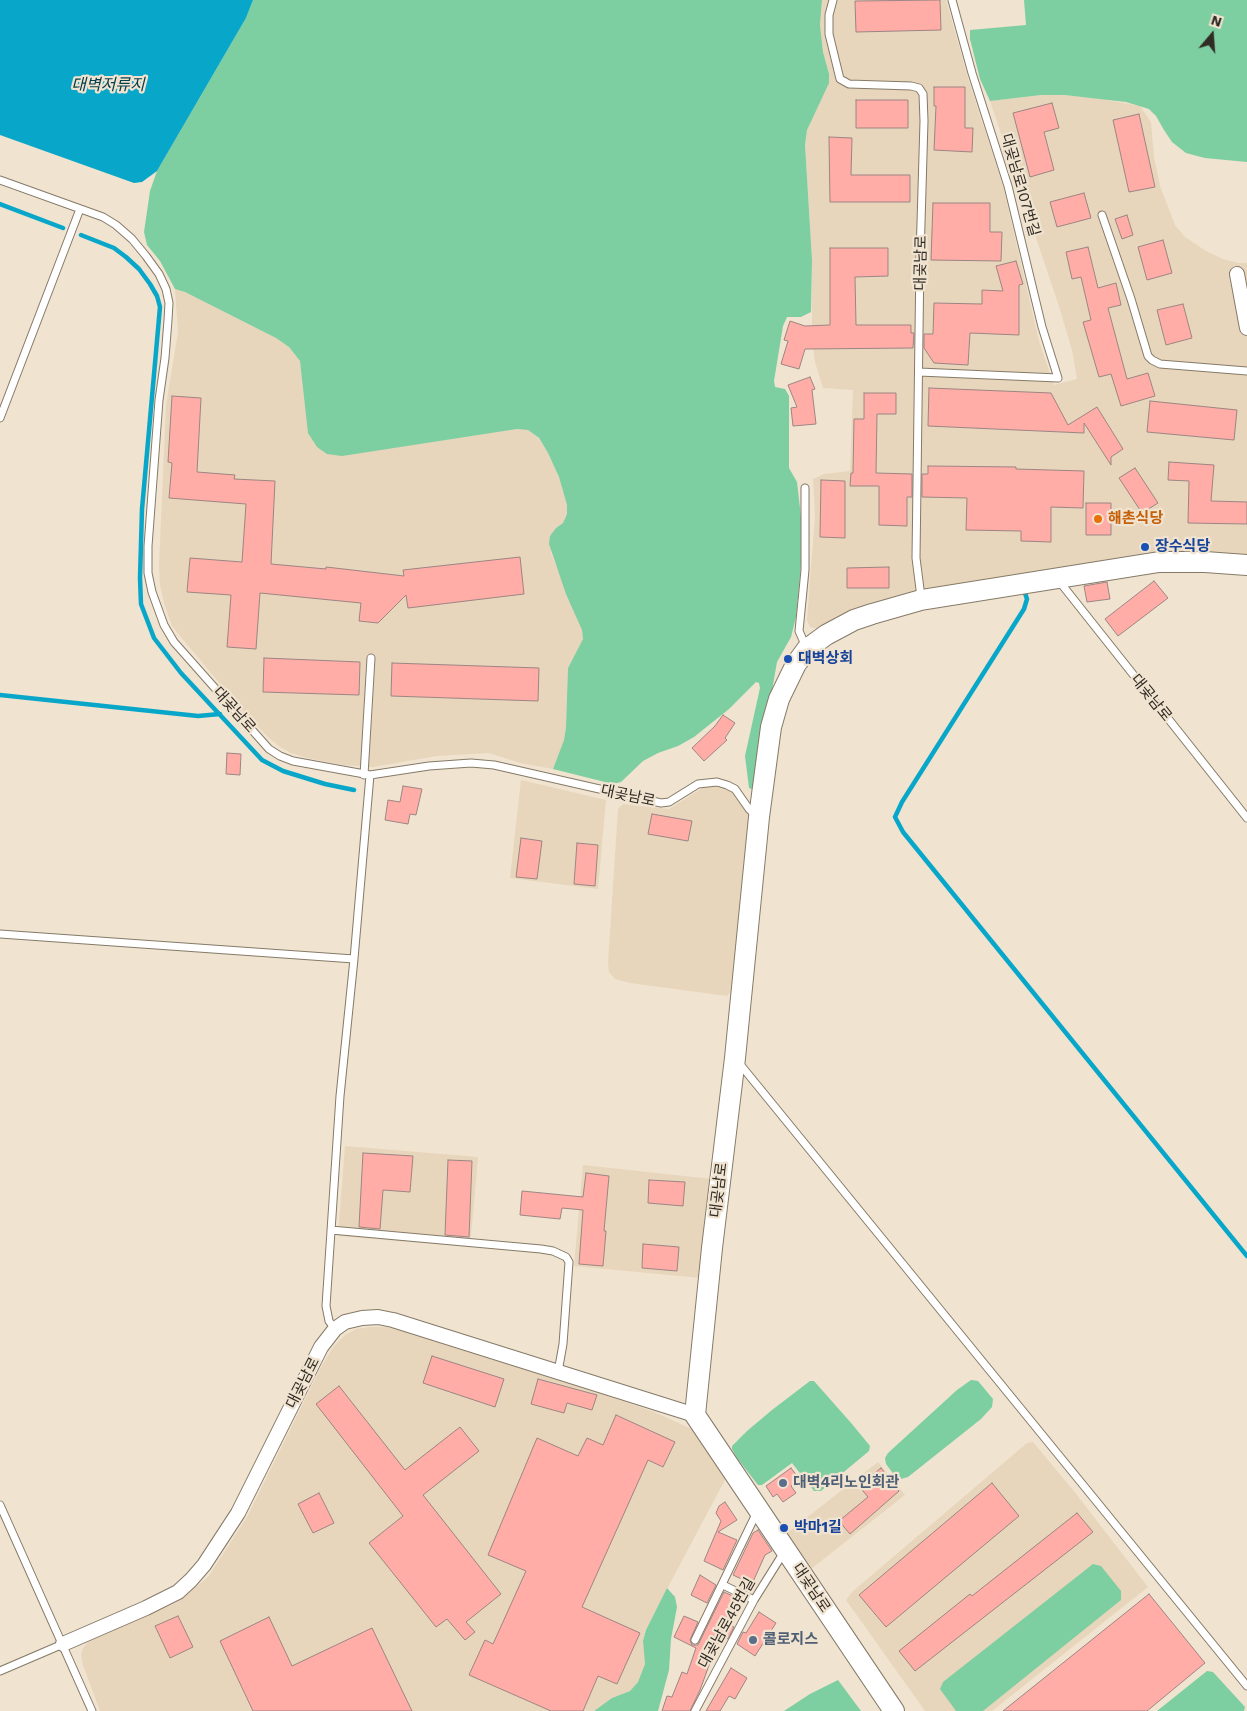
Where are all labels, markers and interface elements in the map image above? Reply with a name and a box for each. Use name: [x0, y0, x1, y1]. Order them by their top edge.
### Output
north arrow: [1187, 10, 1237, 60]
text: N: [1209, 12, 1224, 30]
water label: 대벽저류지: [71, 75, 145, 95]
street label: 대곶남로107번길: [997, 132, 1043, 238]
street label: 대곶남로: [912, 235, 930, 291]
place label: 해촌식당: [1108, 510, 1163, 528]
marker: 해촌식당: [1092, 513, 1104, 525]
place label: 장수식당: [1155, 538, 1210, 556]
marker: 장수식당: [1139, 541, 1151, 553]
place label: 대벽상회: [798, 650, 853, 668]
marker: 대벽상회: [782, 653, 794, 665]
street label: 대곶남로: [1127, 671, 1175, 725]
street label: 대곶남로: [209, 683, 259, 737]
street label: 대곶남로: [599, 781, 657, 811]
street label: 대곶남로: [707, 1162, 731, 1218]
street label: 대곶남로: [282, 1354, 324, 1412]
place label: 대벽4리노인회관: [793, 1474, 899, 1492]
marker: 대벽4리노인회관: [777, 1477, 789, 1489]
place label: 박마1길: [794, 1519, 842, 1537]
marker: 박마1길: [778, 1522, 790, 1534]
street label: 대곶남로: [788, 1560, 834, 1616]
street label: 대곶남로45번길: [695, 1575, 759, 1671]
place label: 콜로지스: [763, 1631, 818, 1649]
marker: 콜로지스: [747, 1634, 759, 1646]

